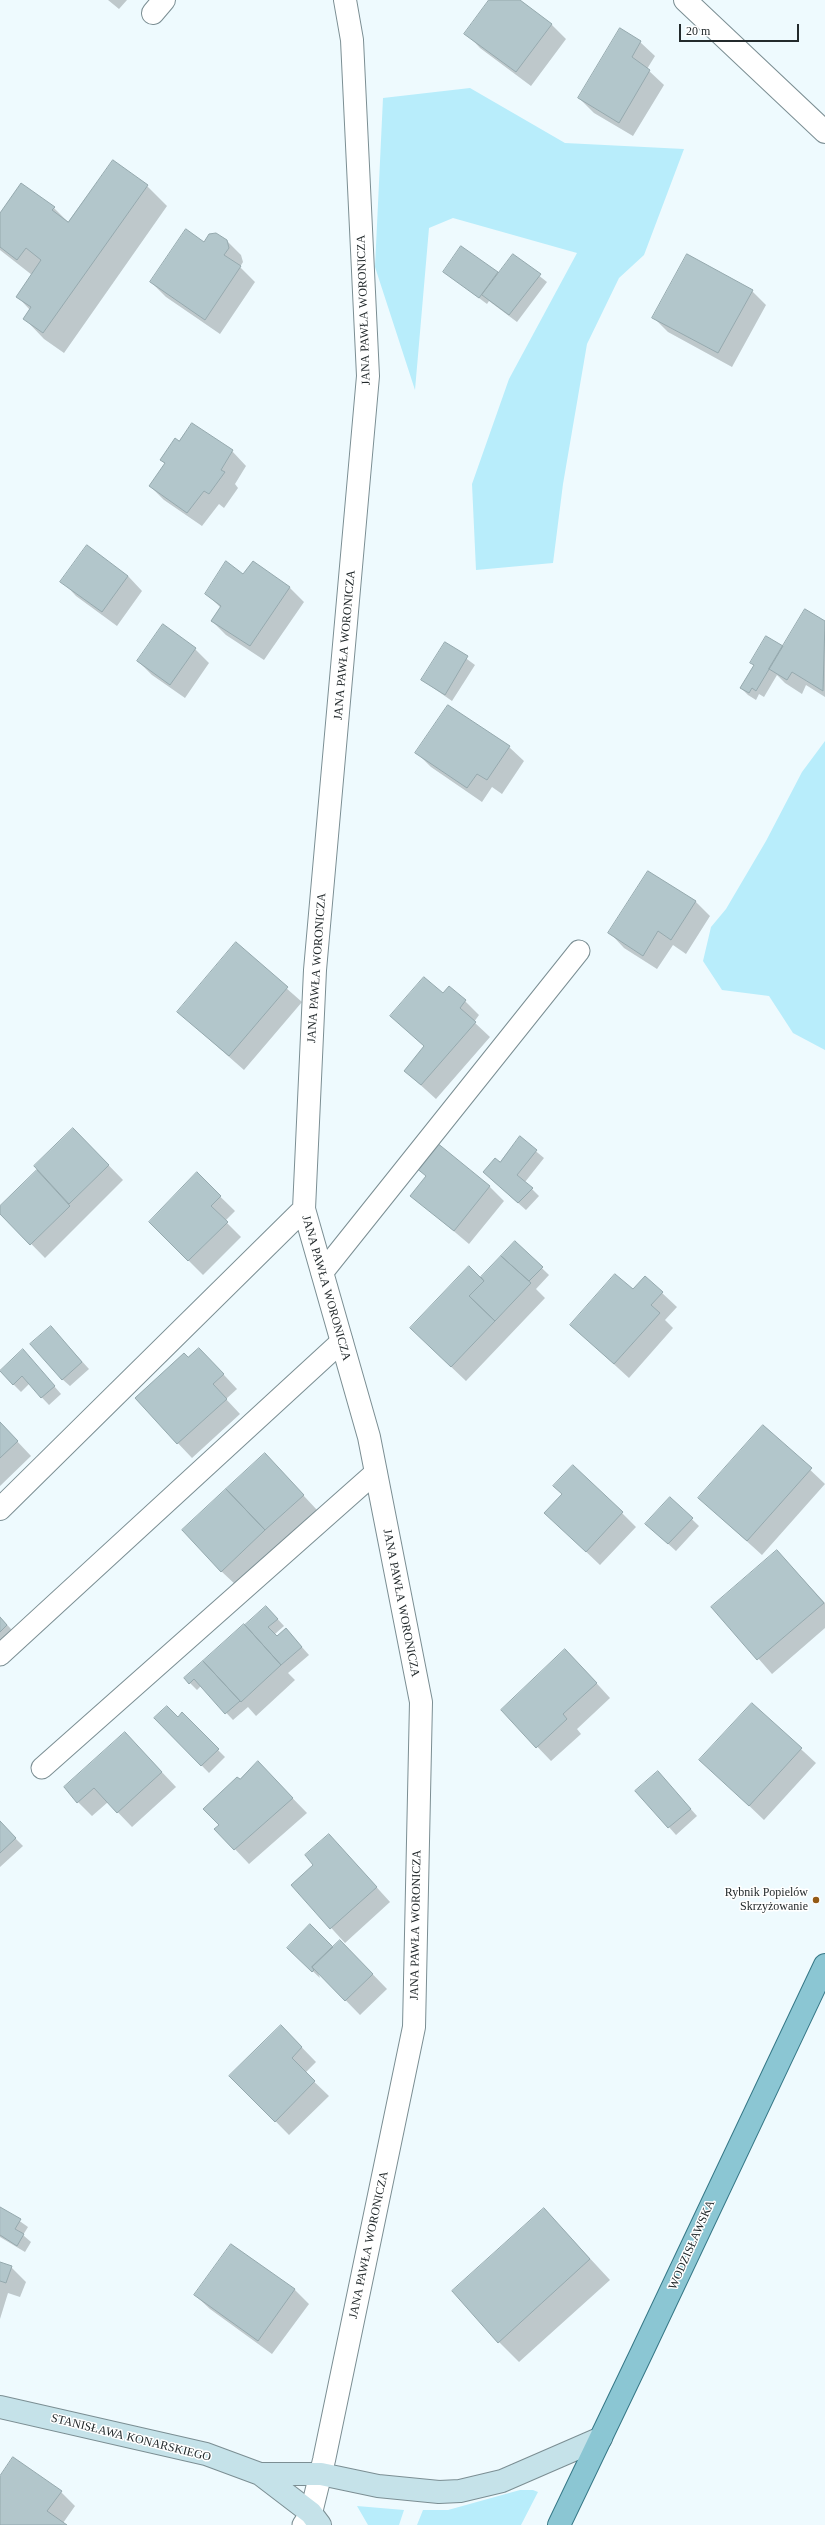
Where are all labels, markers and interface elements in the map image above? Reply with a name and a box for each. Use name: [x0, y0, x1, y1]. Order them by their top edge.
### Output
scale bar: [681, 16, 801, 42]
text: 20 m: [686, 24, 710, 38]
street label: JANA PAWŁA WORONICZA: [354, 234, 374, 386]
street label: JANA PAWŁA WORONICZA: [331, 569, 359, 721]
street label: JANA PAWŁA WORONICZA: [305, 892, 329, 1044]
street label: JANA PAWŁA WORONICZA: [298, 1214, 354, 1362]
street label: JANA PAWŁA WORONICZA: [380, 1528, 422, 1678]
street label: JANA PAWŁA WORONICZA: [407, 1850, 425, 2000]
place label: Rybnik Popielów Skrzyżowanie: [725, 1886, 808, 1914]
marker: Rybnik Popielów Skrzyżowanie: [811, 1895, 821, 1905]
street label: JANA PAWŁA WORONICZA: [346, 2170, 392, 2320]
street label: WODZISŁAWSKA: [666, 2198, 718, 2292]
street label: STANISŁAWA KONARSKIEGO: [49, 2411, 213, 2465]

